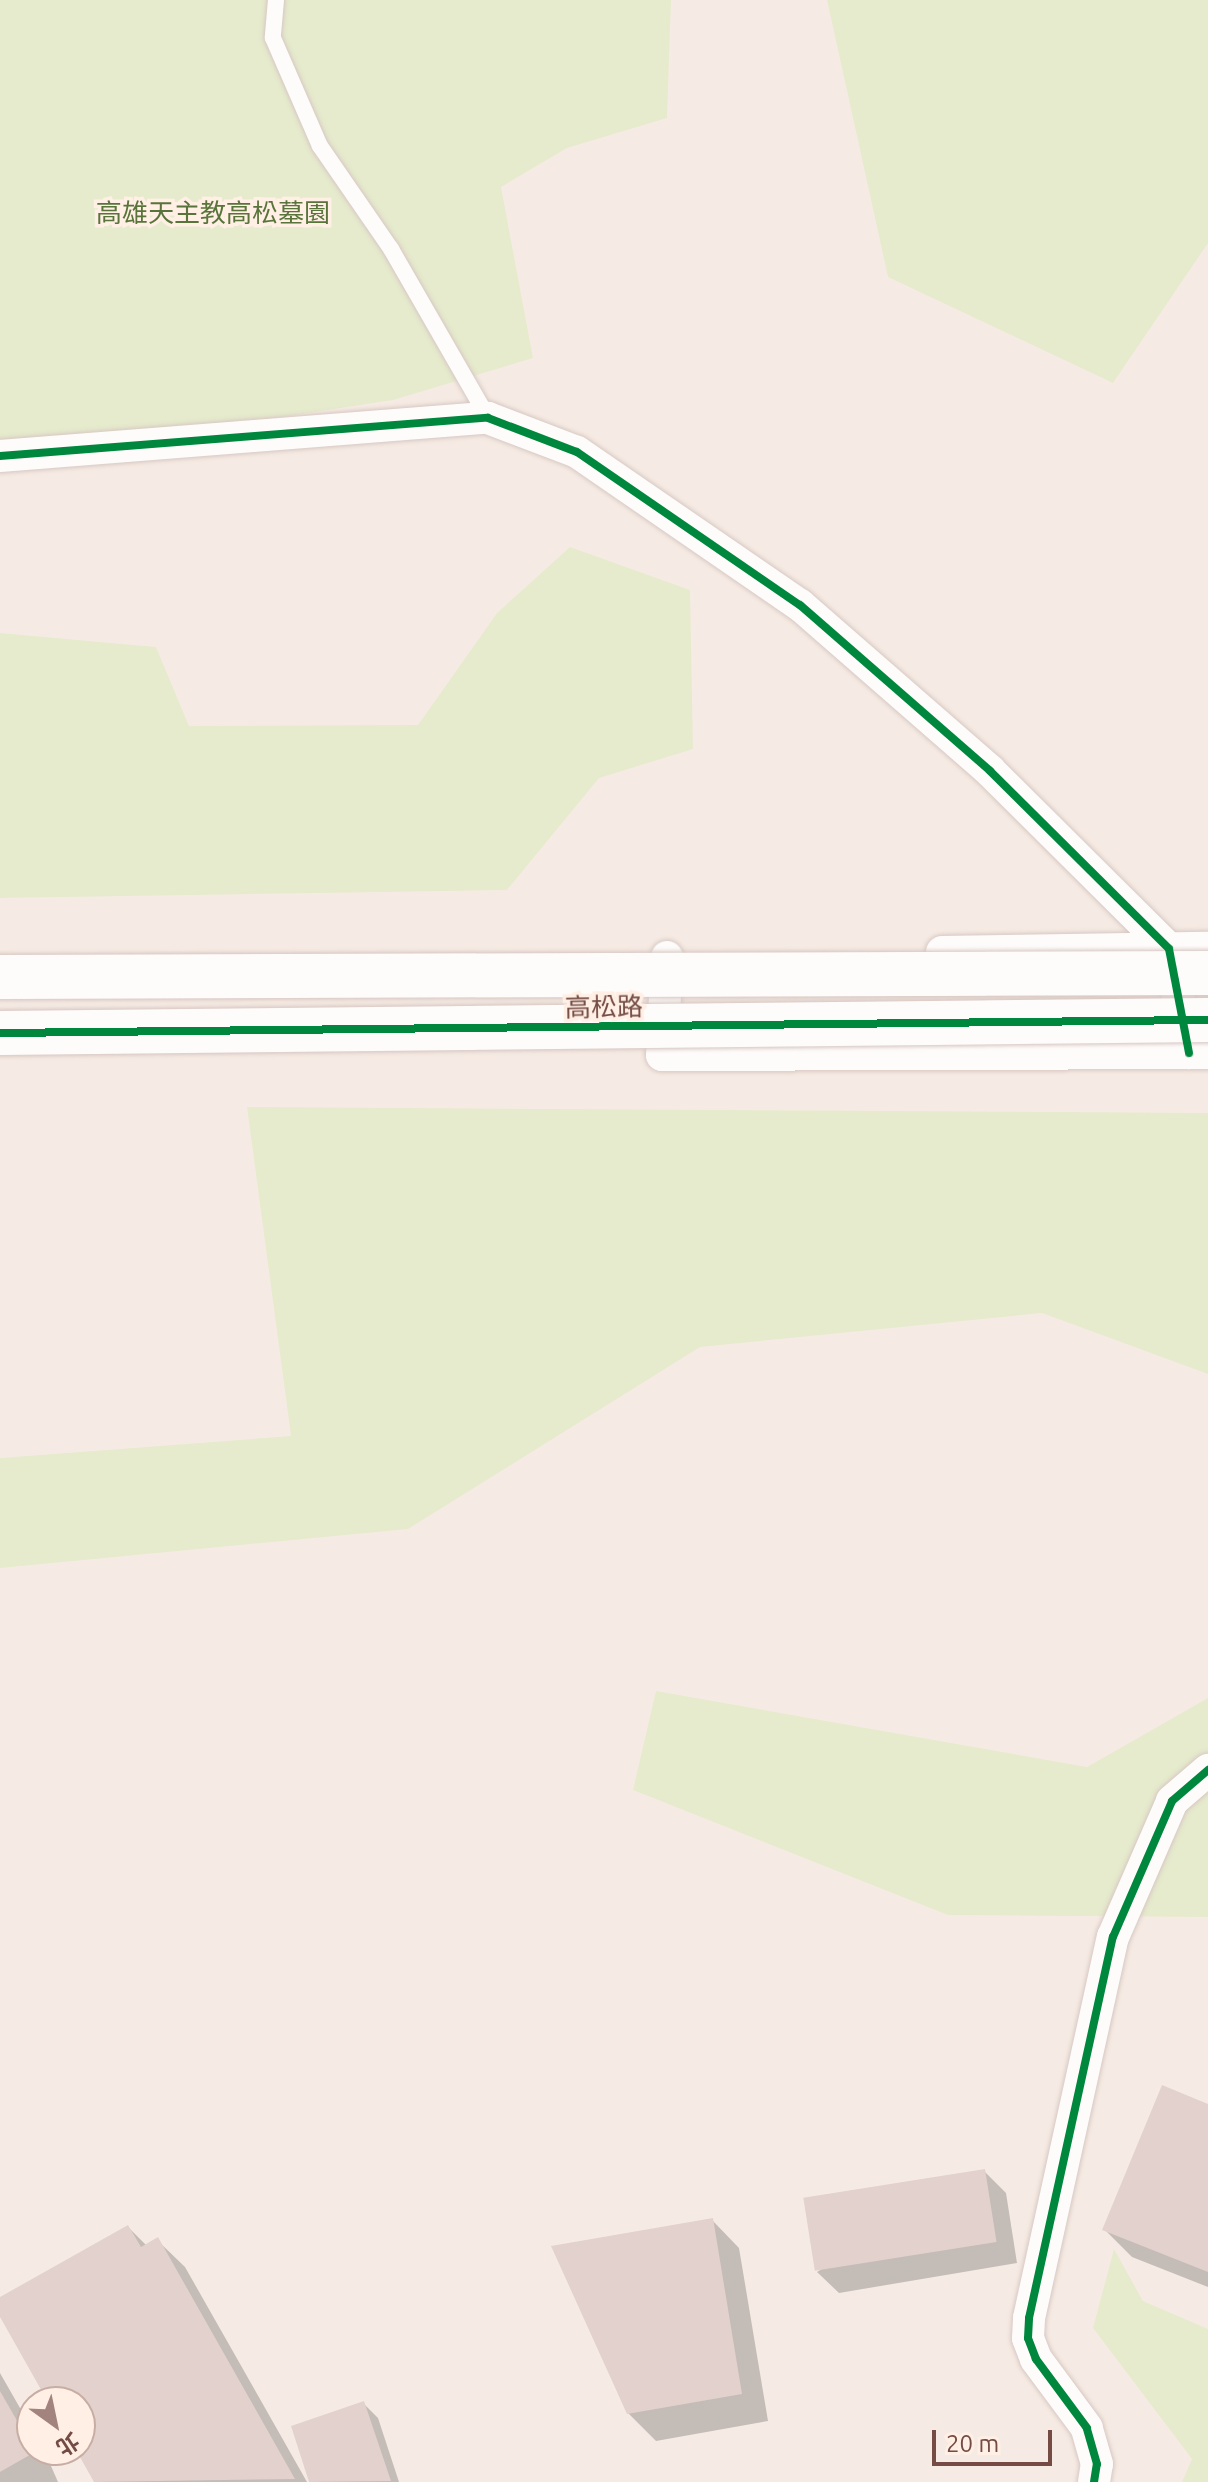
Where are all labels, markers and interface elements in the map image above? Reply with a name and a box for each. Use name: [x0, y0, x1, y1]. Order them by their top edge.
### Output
park label: 高雄天主教高松墓園: [96, 197, 330, 229]
street label: 高松路: [565, 991, 643, 1023]
north arrow: [16, 2386, 96, 2466]
scale bar: [936, 2414, 1056, 2464]
text: 北: [52, 2428, 84, 2461]
text: 20 m: [946, 2430, 999, 2457]

